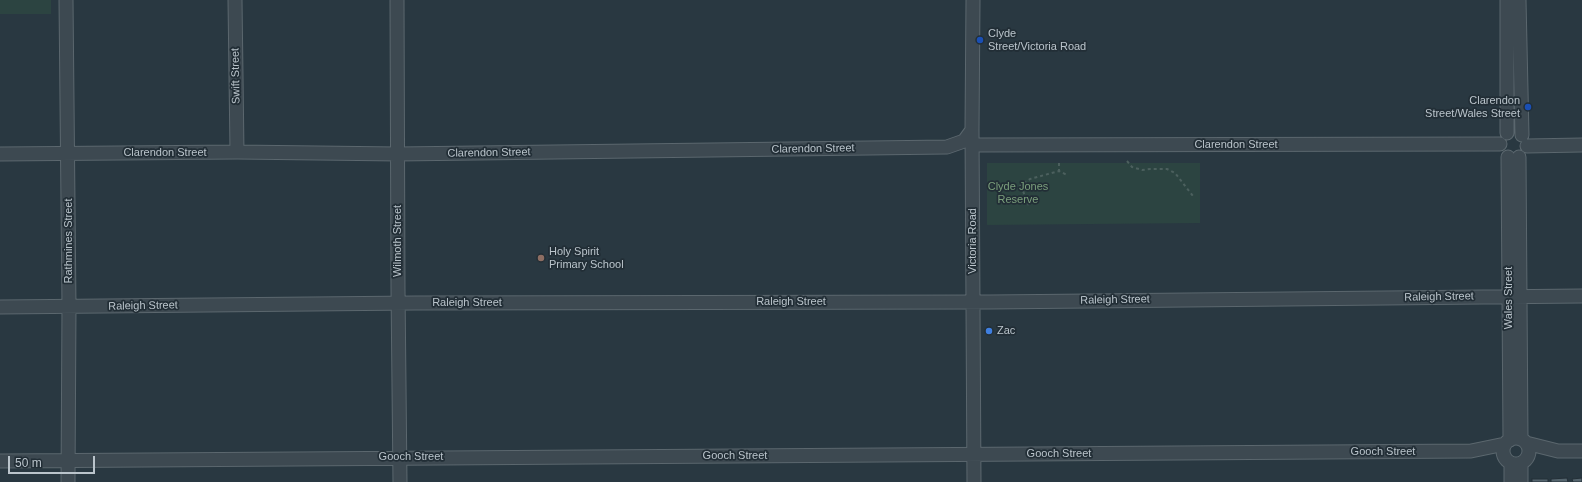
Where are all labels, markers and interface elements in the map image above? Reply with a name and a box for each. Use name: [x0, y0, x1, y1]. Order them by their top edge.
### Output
place label: Clyde Street/Victoria Road: [988, 27, 1086, 53]
marker: Clyde Street/Victoria Road: [975, 35, 985, 45]
street label: Swift Street: [229, 48, 243, 104]
place label: Clarendon Street/Wales Street: [1425, 94, 1520, 120]
marker: Clarendon Street/Wales Street: [1523, 102, 1533, 112]
street label: Clarendon Street: [1194, 138, 1278, 152]
street label: Clarendon Street: [771, 142, 855, 156]
street label: Clarendon Street: [123, 146, 207, 160]
street label: Clarendon Street: [447, 146, 531, 160]
park label: Clyde Jones Reserve: [988, 180, 1048, 206]
street label: Rathmines Street: [62, 199, 76, 283]
street label: Wilmoth Street: [391, 205, 405, 277]
street label: Victoria Road: [966, 208, 980, 274]
place label: Holy Spirit Primary School: [549, 245, 624, 271]
marker: Holy Spirit Primary School: [536, 253, 546, 263]
street label: Wales Street: [1502, 267, 1516, 329]
street label: Raleigh Street: [1404, 290, 1474, 304]
street label: Raleigh Street: [1080, 293, 1150, 307]
street label: Raleigh Street: [756, 295, 826, 309]
street label: Raleigh Street: [432, 296, 502, 310]
street label: Raleigh Street: [108, 299, 178, 313]
place label: Zac: [997, 324, 1015, 338]
marker: Zac: [984, 326, 994, 336]
street label: Gooch Street: [1351, 445, 1415, 459]
street label: Gooch Street: [1027, 447, 1091, 461]
scale bar: [10, 448, 97, 474]
street label: Gooch Street: [703, 449, 767, 463]
street label: Gooch Street: [379, 450, 443, 464]
text: 50 m: [15, 456, 42, 470]

